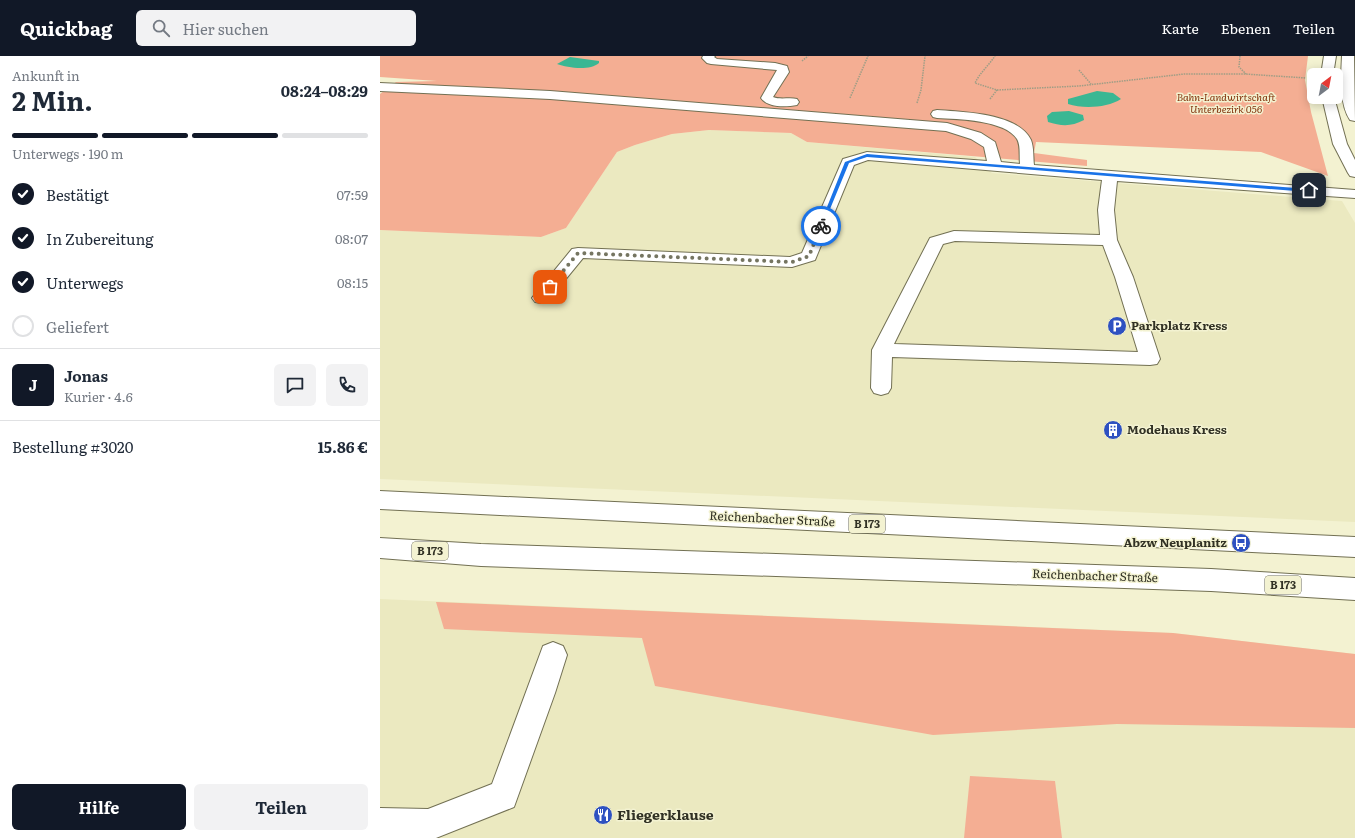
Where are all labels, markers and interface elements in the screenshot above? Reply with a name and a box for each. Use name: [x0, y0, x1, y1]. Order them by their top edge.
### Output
search box: [136, 10, 416, 46]
text: Quickbag: [20, 14, 112, 42]
icon: search: [150, 17, 172, 39]
text: Hier suchen: [182, 17, 269, 40]
text: Karte: [1162, 18, 1199, 38]
text: Ebenen: [1221, 18, 1271, 38]
text: Teilen: [1293, 18, 1335, 38]
text: Ankunft in: [12, 66, 80, 85]
north arrow: [1307, 68, 1343, 104]
map controls: [1307, 68, 1343, 104]
text: 08:24–08:29: [281, 79, 368, 102]
text: 2 Min.: [12, 80, 93, 119]
park label: Bahn-Landwirtschaft Unterbezirk 056: [1177, 89, 1276, 116]
text: Unterwegs · 190 m: [12, 144, 123, 163]
pin: [1292, 173, 1326, 207]
icon: home: [1298, 179, 1320, 201]
icon: check: [12, 183, 34, 205]
text: Bestätigt: [46, 183, 109, 206]
text: 07:59: [336, 185, 368, 204]
courier: [801, 206, 841, 246]
icon: bike: [810, 215, 832, 237]
icon: check: [12, 227, 34, 249]
text: In Zubereitung: [46, 227, 154, 250]
text: 08:07: [335, 229, 368, 248]
pin: [533, 270, 567, 304]
icon: check: [12, 271, 34, 293]
text: Unterwegs: [46, 271, 123, 294]
text: 08:15: [337, 273, 368, 292]
icon: bag: [539, 276, 561, 298]
text: Geliefert: [46, 315, 109, 338]
parking icon: Parkplatz Kress: [1106, 315, 1128, 337]
place label: Parkplatz Kress: [1131, 316, 1227, 334]
text: Jonas: [64, 364, 108, 387]
button: chat: [274, 364, 316, 406]
button: phone: [326, 364, 368, 406]
text: J: [29, 373, 37, 396]
text: Kurier · 4.6: [64, 387, 133, 406]
building icon: Modehaus Kress: [1102, 419, 1124, 441]
place label: Modehaus Kress: [1127, 420, 1227, 438]
text: Bestellung #3020: [12, 435, 133, 458]
text: 15.86 €: [318, 435, 368, 458]
street label: Reichenbacher Straße: [709, 506, 835, 530]
road number: B 173: [849, 515, 885, 533]
bus stop icon: Abzw Neuplanitz: [1230, 532, 1252, 554]
place label: Abzw Neuplanitz: [1123, 533, 1228, 551]
road number: B 173: [412, 542, 448, 560]
street label: Reichenbacher Straße: [1032, 564, 1158, 586]
road number: B 173: [1265, 576, 1301, 594]
button: Hilfe: [12, 784, 186, 830]
button: Teilen: [194, 784, 368, 830]
restaurant icon: Fliegerklause: [592, 804, 614, 826]
place label: Fliegerklause: [617, 804, 714, 824]

